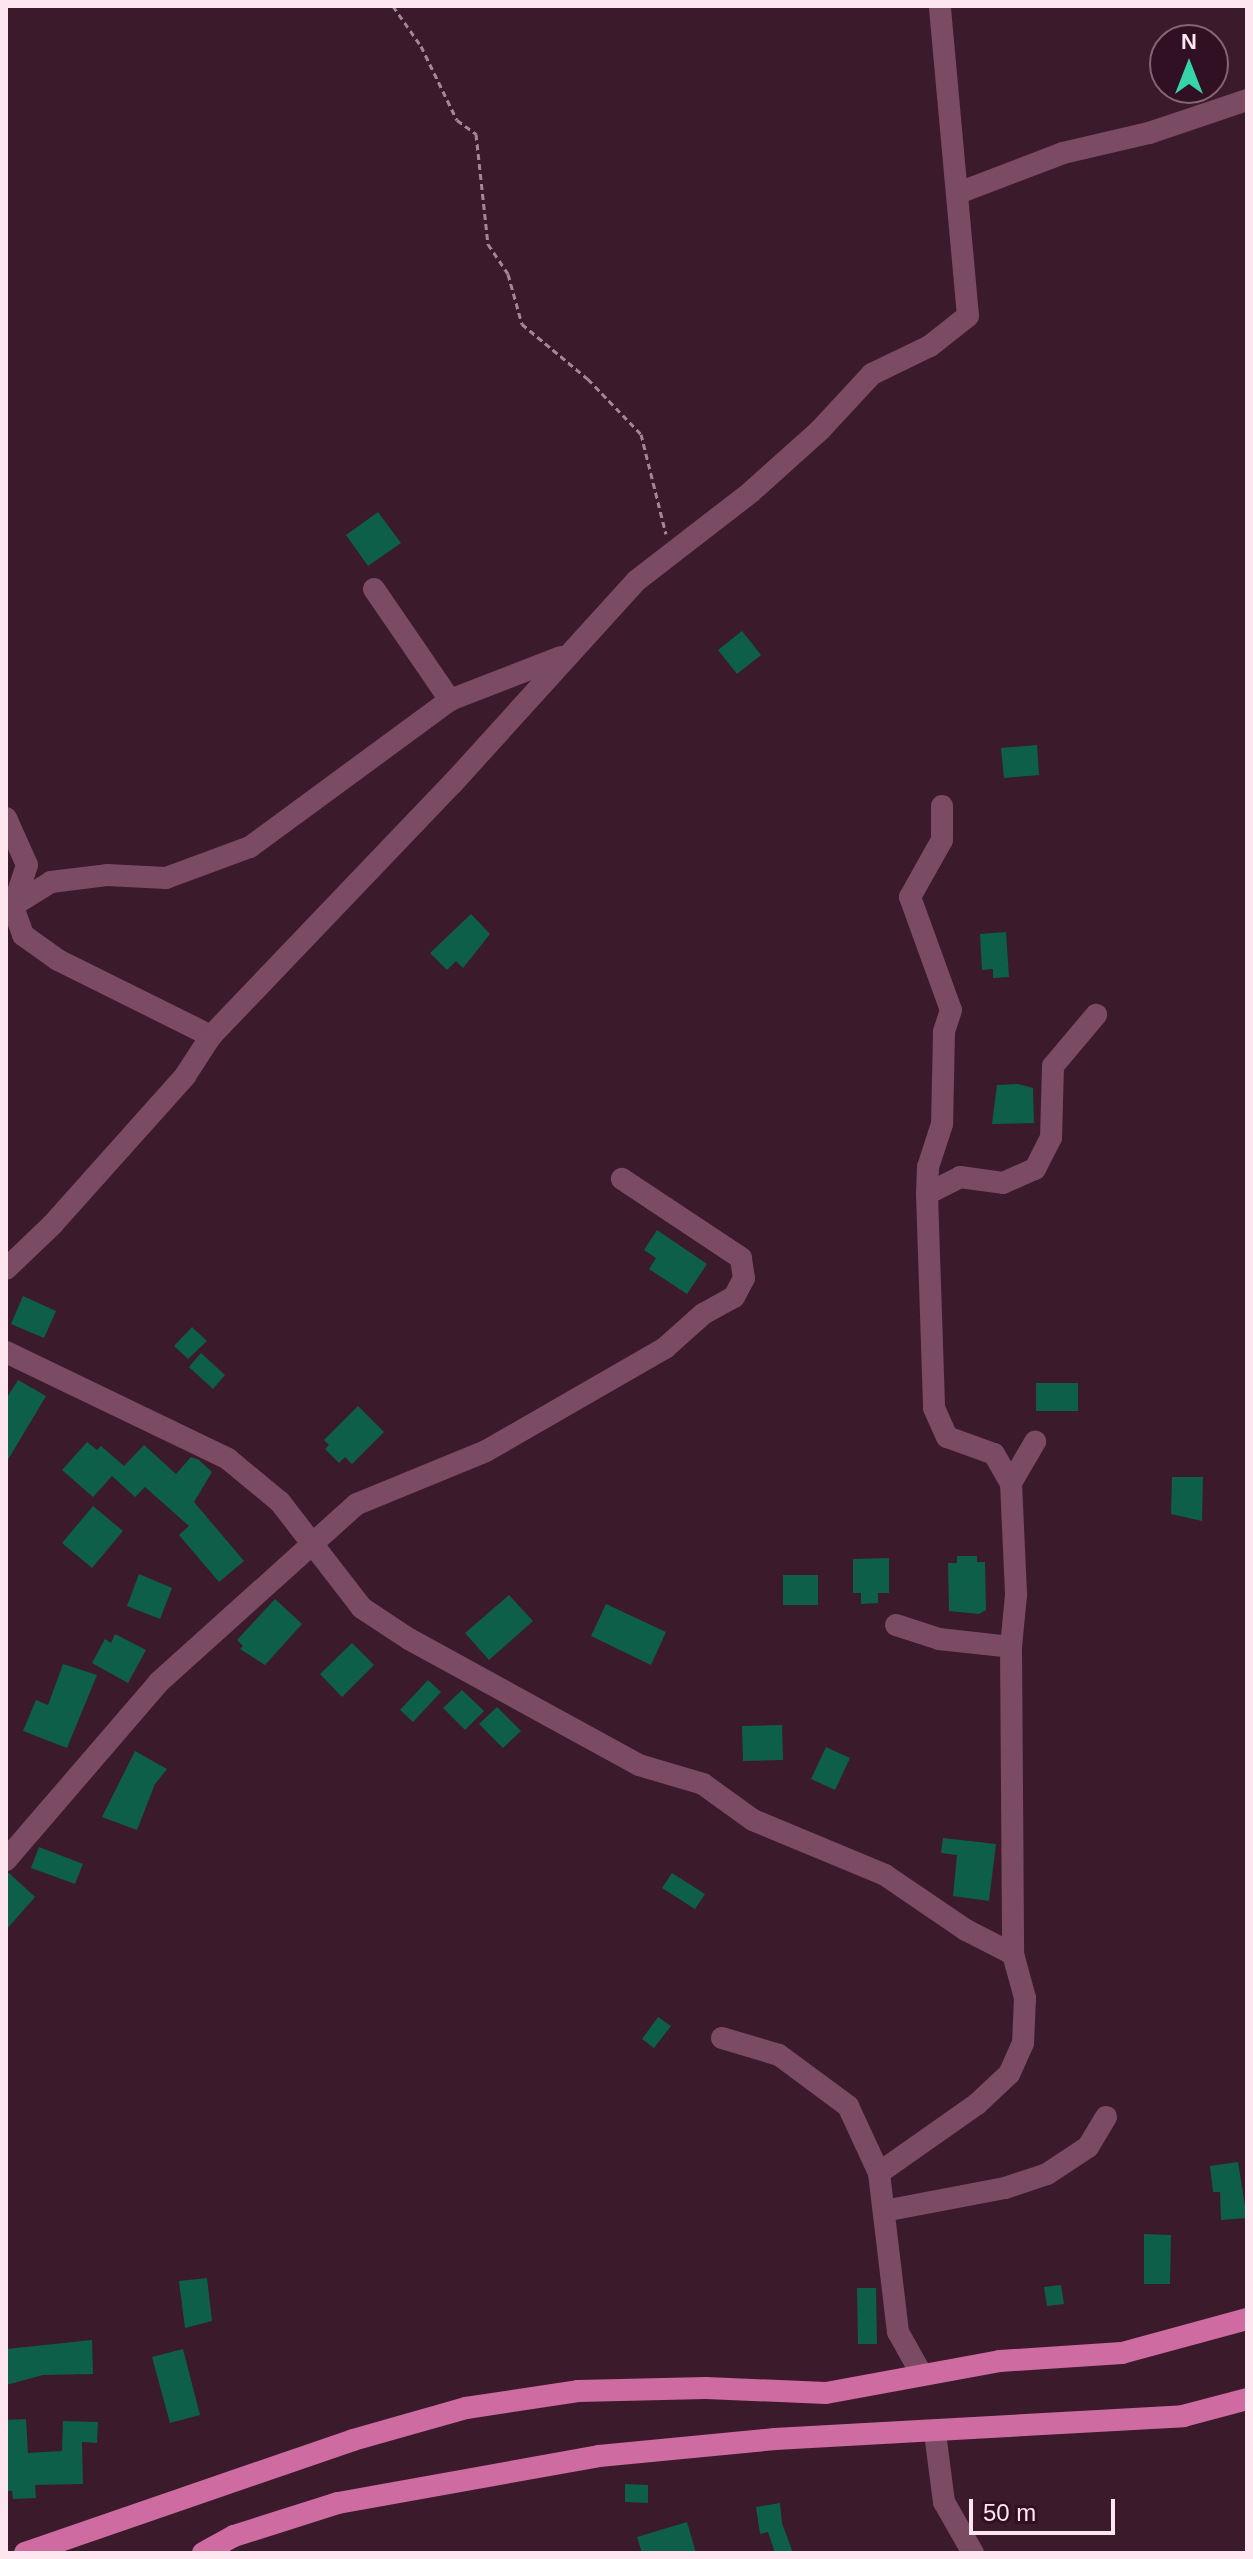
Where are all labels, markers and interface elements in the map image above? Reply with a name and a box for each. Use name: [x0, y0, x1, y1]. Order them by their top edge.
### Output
north arrow: [1149, 24, 1229, 104]
text: N: [1181, 29, 1197, 54]
scale bar: [973, 2483, 1119, 2533]
text: 50 m: [983, 2499, 1036, 2526]

